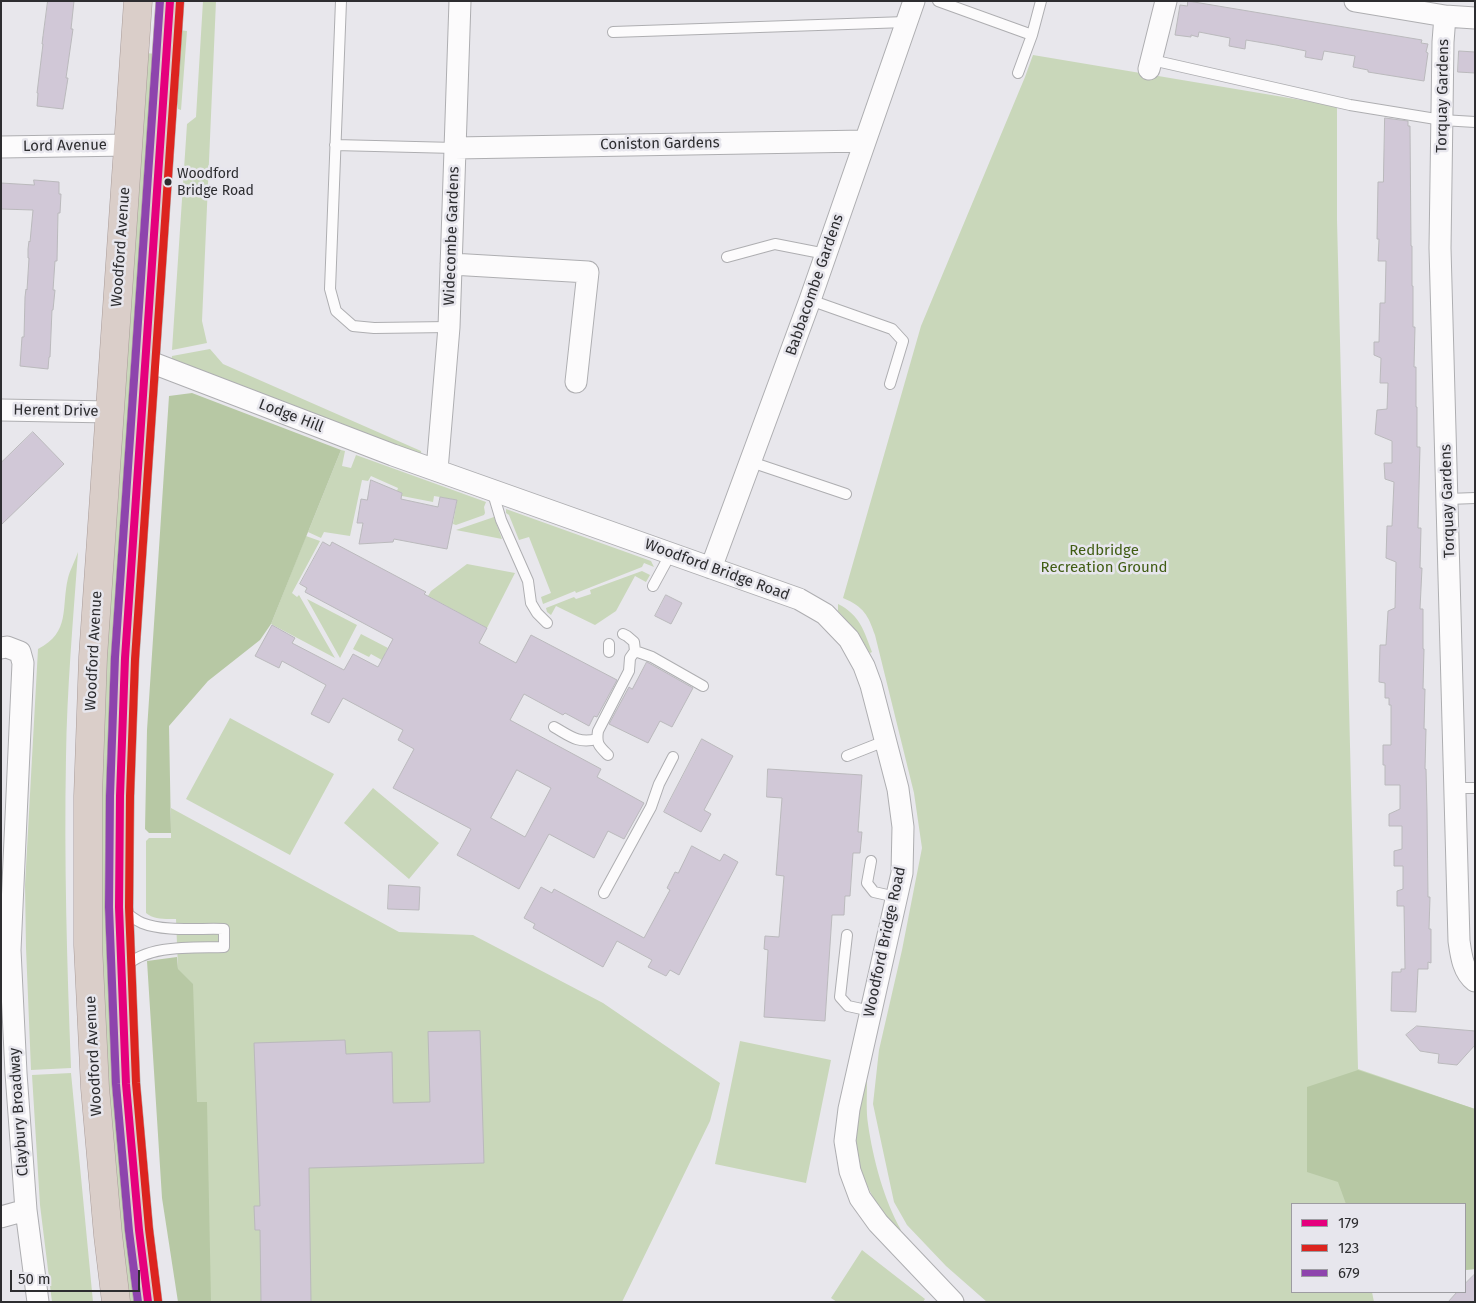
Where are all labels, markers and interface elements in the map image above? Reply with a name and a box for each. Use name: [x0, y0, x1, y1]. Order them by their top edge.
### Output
street label: Torquay Gardens: [1433, 39, 1453, 153]
street label: Coniston Gardens: [600, 134, 720, 154]
street label: Lord Avenue: [23, 136, 107, 156]
place label: Woodford Bridge Road: [177, 166, 254, 198]
street label: Widecombe Gardens: [441, 166, 463, 306]
marker: Woodford Bridge Road: [163, 177, 173, 187]
street label: Woodford Avenue: [108, 186, 134, 308]
street label: Babbacombe Gardens: [782, 212, 848, 358]
street label: Lodge Hill: [256, 395, 326, 437]
street label: Herent Drive: [13, 401, 99, 421]
street label: Torquay Gardens: [1437, 444, 1459, 558]
street label: Woodford Bridge Road: [642, 535, 792, 605]
park label: Redbridge Recreation Ground: [1041, 542, 1167, 577]
street label: Woodford Avenue: [82, 590, 106, 712]
street label: Woodford Bridge Road: [860, 865, 910, 1019]
street label: Woodford Avenue: [82, 995, 106, 1117]
street label: Claybury Broadway: [6, 1047, 32, 1177]
legend: [1291, 1203, 1466, 1293]
text: 179: [1338, 1214, 1359, 1232]
text: 123: [1338, 1239, 1359, 1257]
scale bar: [12, 1260, 142, 1292]
text: 679: [1338, 1264, 1360, 1282]
text: 50 m: [18, 1270, 51, 1288]

